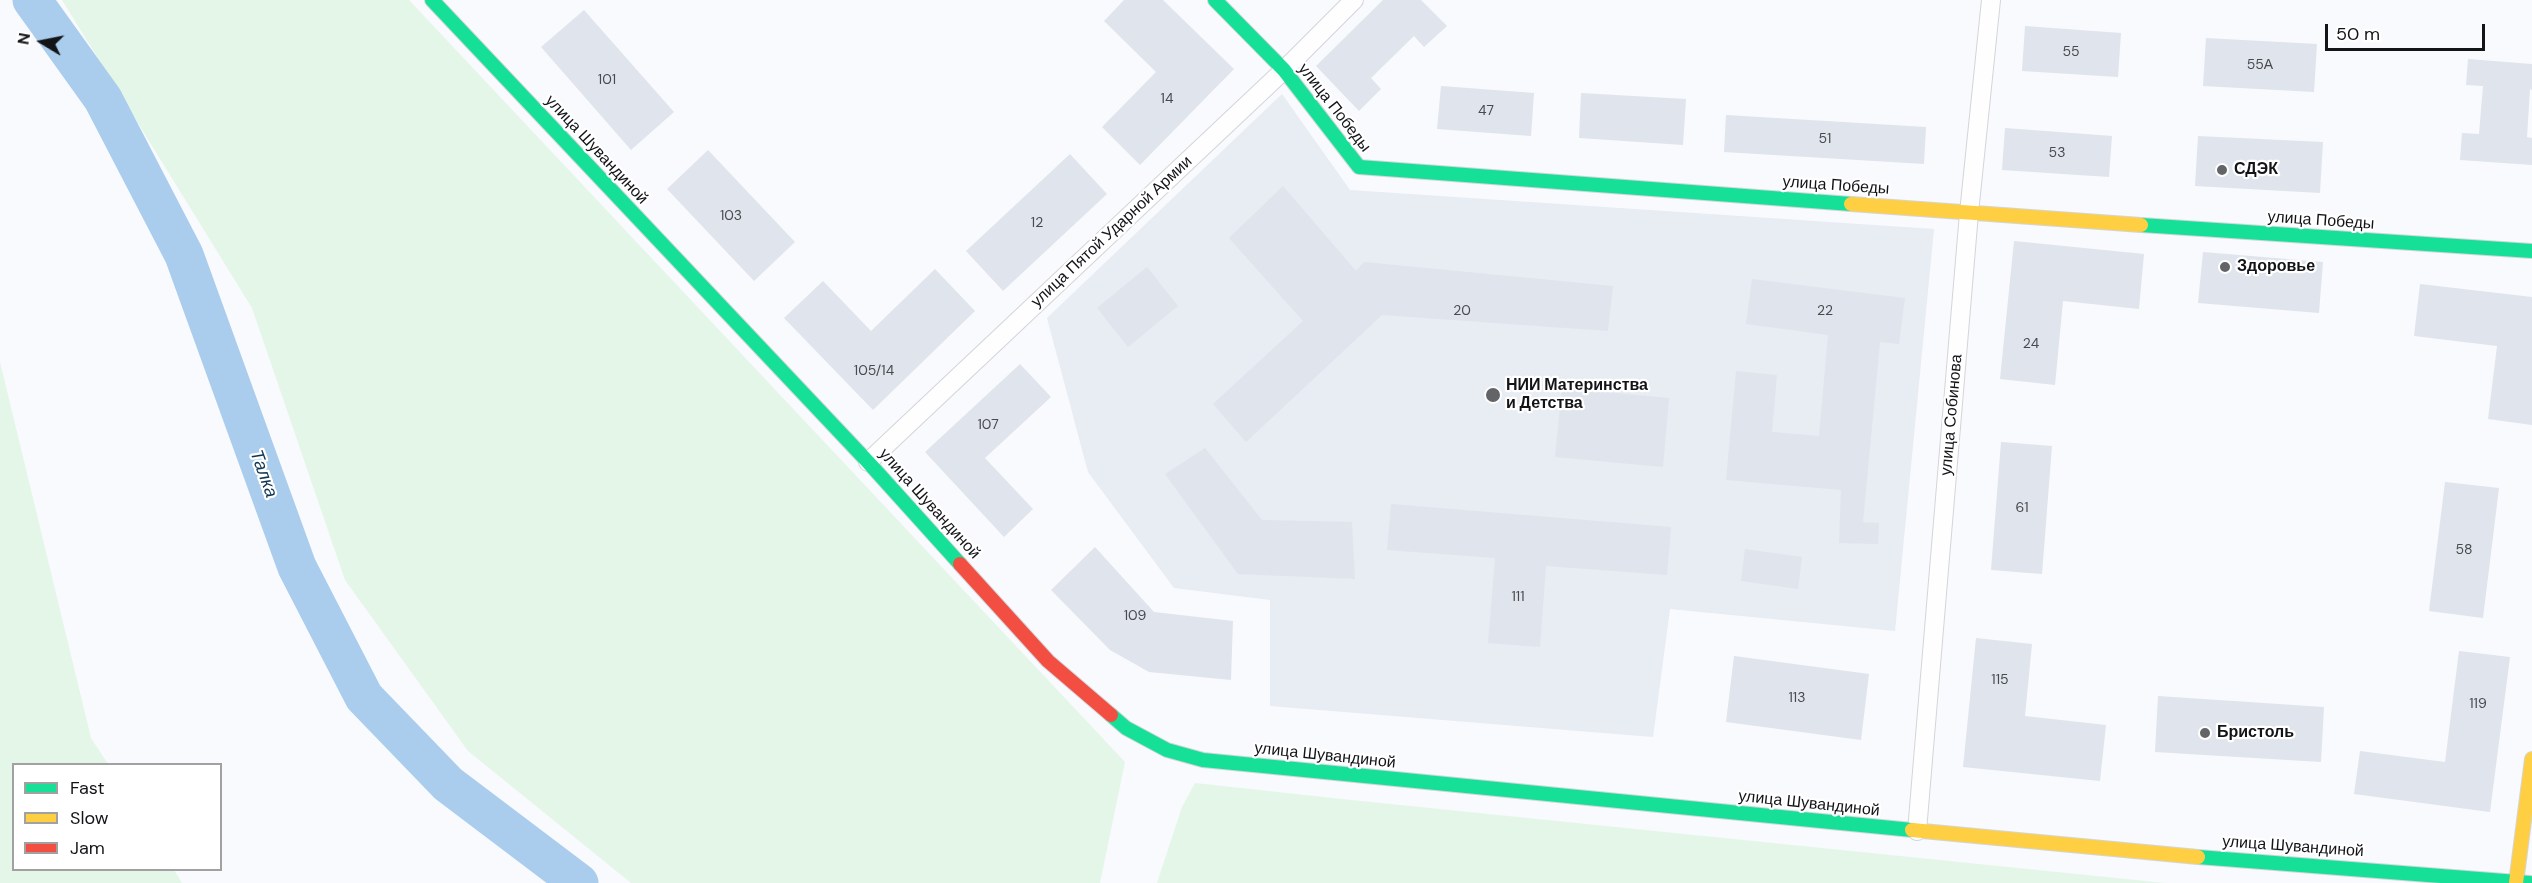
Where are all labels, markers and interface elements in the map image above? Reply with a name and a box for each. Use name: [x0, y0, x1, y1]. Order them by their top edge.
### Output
north arrow: [12, 12, 72, 72]
scale bar: [2328, 12, 2488, 50]
text: 50 m: [2336, 22, 2380, 46]
text: N: [12, 31, 35, 46]
house number: 55: [2062, 44, 2080, 60]
house number: 55А: [2247, 57, 2273, 73]
street label: улица Победы: [1293, 60, 1375, 156]
house number: 101: [598, 72, 616, 88]
house number: 14: [1161, 91, 1173, 107]
street label: улица Шувандиной: [541, 92, 651, 208]
house number: 47: [1478, 103, 1494, 119]
house number: 51: [1819, 131, 1831, 147]
house number: 53: [2049, 145, 2065, 161]
street label: улица Пятой Ударной Армии: [1028, 152, 1196, 312]
place label: СДЭК: [2234, 160, 2278, 180]
marker: СДЭК: [2215, 163, 2229, 177]
street label: улица Победы: [1782, 173, 1890, 199]
house number: 103: [720, 208, 742, 224]
street label: улица Победы: [2267, 208, 2375, 234]
house number: 12: [1031, 215, 1043, 231]
place label: Здоровье: [2237, 257, 2315, 277]
marker: Здоровье: [2218, 260, 2232, 274]
house number: 20: [1453, 303, 1471, 319]
house number: 22: [1817, 303, 1833, 319]
house number: 24: [2023, 336, 2039, 352]
street label: улица Собинова: [1937, 354, 1967, 476]
house number: 105/14: [854, 363, 894, 379]
place label: НИИ Материнства и Детства: [1506, 376, 1648, 414]
marker: НИИ Материнства и Детства: [1484, 386, 1502, 404]
house number: 107: [977, 417, 999, 433]
street label: улица Шувандиной: [874, 445, 984, 563]
water label: Талка: [244, 447, 282, 501]
house number: 61: [2015, 500, 2029, 516]
house number: 58: [2455, 542, 2473, 558]
house number: 111: [1511, 589, 1525, 605]
house number: 109: [1124, 608, 1146, 624]
house number: 115: [1991, 672, 2009, 688]
house number: 113: [1788, 690, 1806, 706]
house number: 119: [2469, 696, 2487, 712]
place label: Бристоль: [2217, 723, 2294, 743]
marker: Бристоль: [2198, 726, 2212, 740]
street label: улица Шувандиной: [1253, 739, 1397, 773]
legend: [12, 763, 222, 871]
text: Fast: [70, 776, 105, 800]
street label: улица Шувандиной: [1737, 787, 1881, 821]
text: Slow: [70, 806, 109, 830]
street label: улица Шувандиной: [2222, 832, 2364, 862]
text: Jam: [70, 836, 105, 860]

